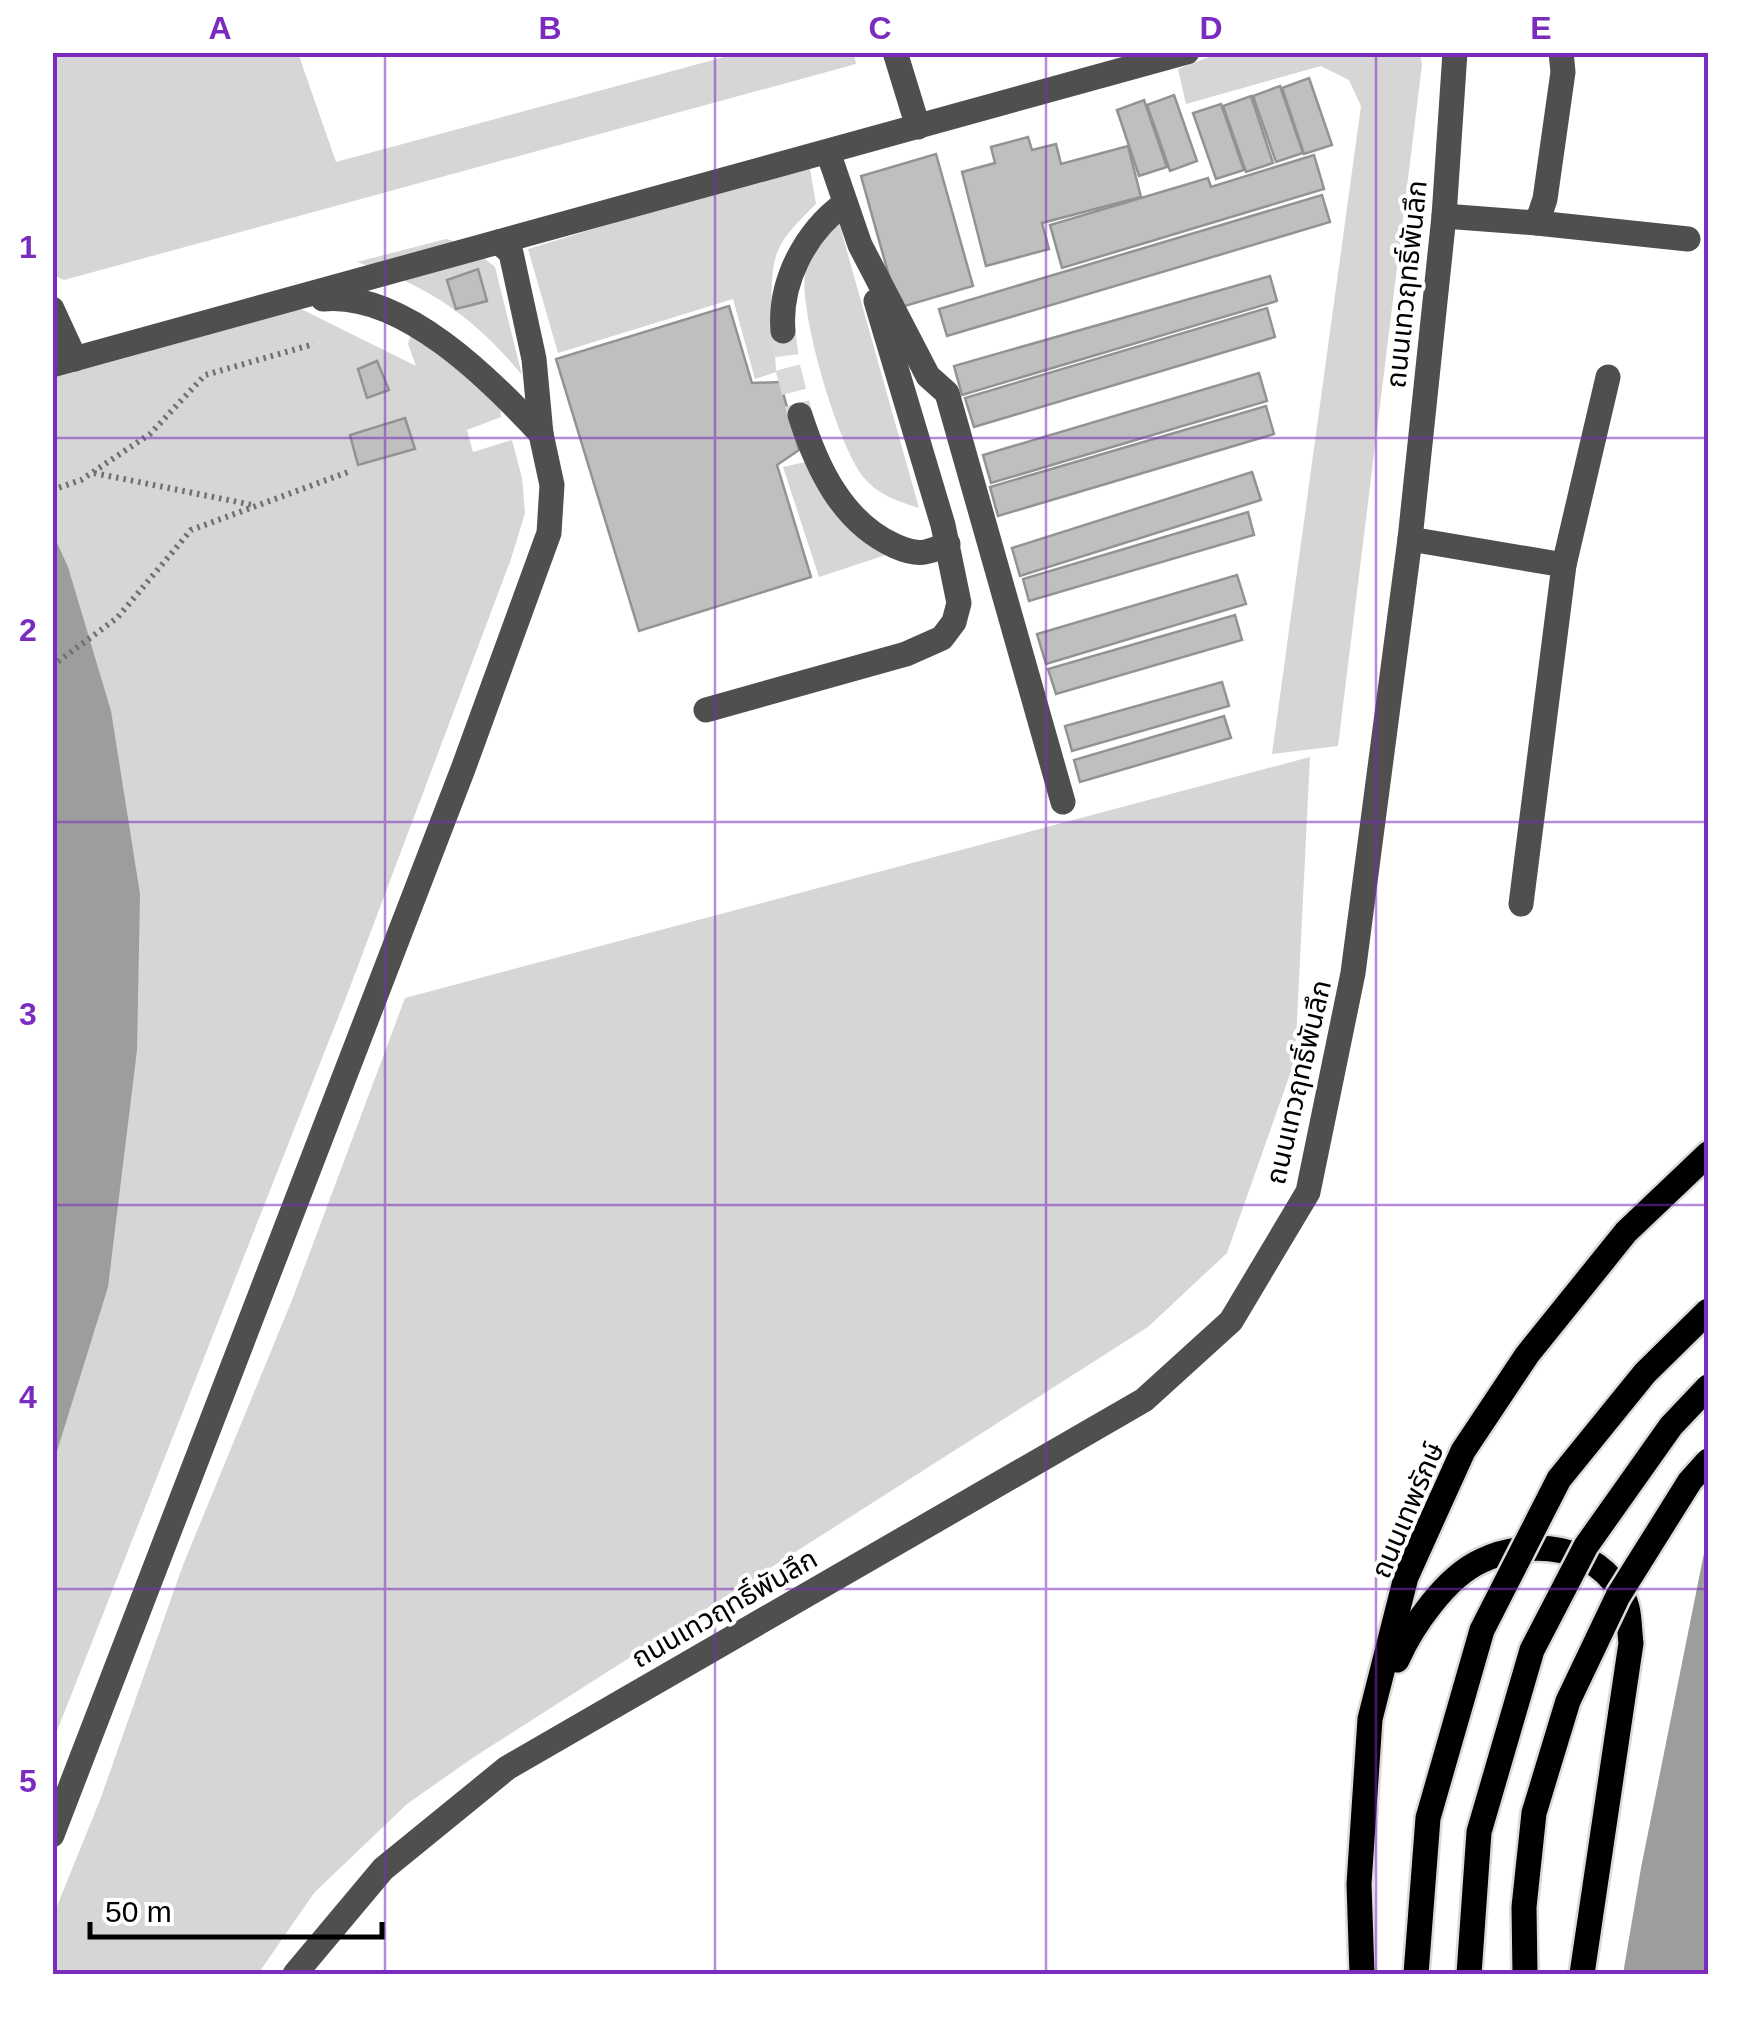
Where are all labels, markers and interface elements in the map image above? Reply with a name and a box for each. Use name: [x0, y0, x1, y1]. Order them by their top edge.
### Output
text: A: [208, 10, 232, 46]
text: B: [538, 10, 562, 46]
text: C: [868, 10, 892, 46]
text: D: [1199, 10, 1223, 46]
text: E: [1530, 10, 1552, 46]
street label: ถนนเทวฤทธิ์พันลึก: [1380, 179, 1433, 390]
text: 1: [19, 229, 37, 265]
text: 2: [19, 612, 37, 648]
street label: ถนนเทวฤทธิ์พันลึก: [1260, 977, 1337, 1187]
text: 3: [19, 996, 37, 1032]
text: 4: [19, 1379, 37, 1415]
street label: ถนนเทพรักษ์: [1365, 1438, 1450, 1583]
street label: ถนนเทวฤทธิ์พันลึก: [626, 1543, 822, 1674]
text: 5: [19, 1763, 37, 1799]
scale bar: [90, 1877, 382, 1939]
text: 50 m: [105, 1895, 172, 1928]

